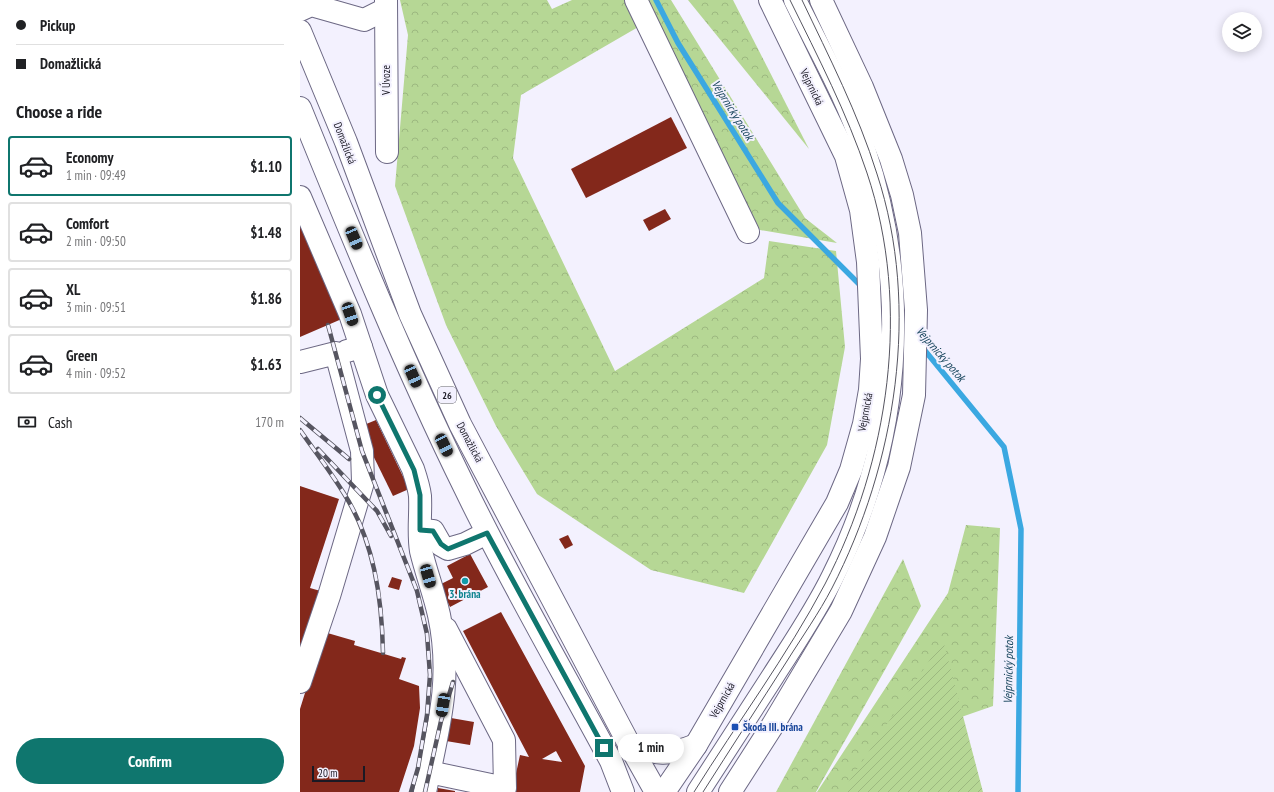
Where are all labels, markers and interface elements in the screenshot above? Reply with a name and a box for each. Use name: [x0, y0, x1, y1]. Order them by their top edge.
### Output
map controls: [1222, 12, 1262, 52]
button: layers: [1222, 12, 1262, 52]
text: Pickup: [40, 16, 75, 35]
text: Domažlická: [40, 54, 101, 73]
street label: V Úvoze: [379, 64, 393, 96]
street label: Vejprnická: [797, 65, 827, 108]
water label: Vejprnický potok: [709, 77, 758, 144]
text: Choose a ride: [16, 100, 102, 123]
street label: Domažlická: [331, 120, 359, 166]
icon: car: [18, 148, 54, 184]
text: Economy: [66, 148, 114, 167]
text: $1.10: [250, 157, 282, 176]
text: 1 min · 09:49: [66, 167, 126, 184]
icon: car: [18, 214, 54, 250]
text: Comfort: [66, 214, 109, 233]
text: $1.48: [250, 223, 282, 242]
car: [344, 225, 364, 251]
text: 2 min · 09:50: [66, 233, 126, 250]
icon: car: [18, 280, 54, 316]
text: XL: [66, 280, 80, 299]
text: $1.86: [250, 289, 282, 308]
text: 3 min · 09:51: [66, 299, 126, 316]
car: [340, 301, 360, 327]
water label: Vejprnický potok: [913, 323, 970, 386]
icon: car: [18, 346, 54, 382]
text: Green: [66, 346, 98, 365]
text: $1.63: [250, 355, 282, 374]
car: [403, 363, 423, 389]
text: 4 min · 09:52: [66, 365, 126, 382]
route start: [368, 386, 386, 404]
road number: 26: [438, 387, 456, 403]
street label: Vejprnická: [854, 391, 876, 433]
icon: cash: [16, 411, 38, 433]
text: Cash: [48, 413, 72, 432]
text: 170 m: [255, 414, 284, 431]
street label: Domažlická: [454, 419, 486, 465]
car: [433, 432, 455, 458]
car: [419, 563, 437, 589]
marker: 3. brána: [460, 576, 470, 586]
place label: 3. brána: [449, 587, 481, 601]
water label: Vejprnický potok: [1000, 635, 1016, 704]
street label: Vejprnická: [706, 680, 738, 721]
car: [435, 692, 451, 718]
place label: Škoda III. brána: [743, 720, 803, 734]
marker: Škoda III. brána: [730, 722, 740, 732]
callout: 1 min: [618, 734, 684, 762]
button: Confirm: [16, 738, 284, 784]
route end: [595, 739, 613, 757]
text: 1 min: [638, 739, 664, 756]
scale bar: [312, 764, 365, 783]
text: 20 m: [318, 766, 337, 780]

